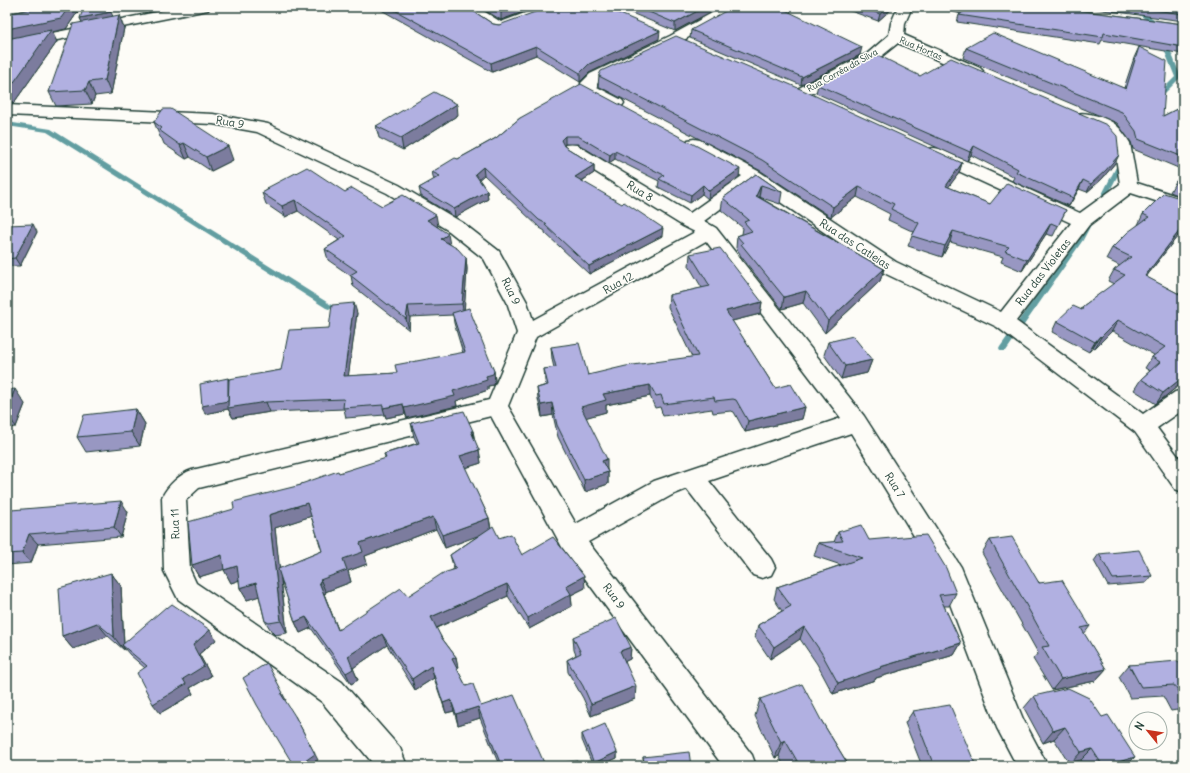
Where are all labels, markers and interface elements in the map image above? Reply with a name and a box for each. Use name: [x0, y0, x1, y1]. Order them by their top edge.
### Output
street label: Rua Hortas: [898, 34, 944, 62]
street label: Rua Corrêa da Silva: [805, 46, 879, 94]
street label: Rua 9: [215, 113, 245, 131]
street label: Rua 8: [624, 178, 656, 204]
street label: Rua das Catleias: [817, 216, 893, 272]
street label: Rua das Violetas: [1012, 236, 1074, 308]
street label: Rua 12: [600, 269, 636, 297]
street label: Rua 9: [498, 275, 524, 307]
street label: Rua 7: [882, 470, 909, 501]
street label: Rua 11: [167, 508, 183, 540]
street label: Rua 9: [600, 580, 628, 612]
north arrow: [1128, 711, 1168, 751]
text: N: [1131, 719, 1147, 733]

